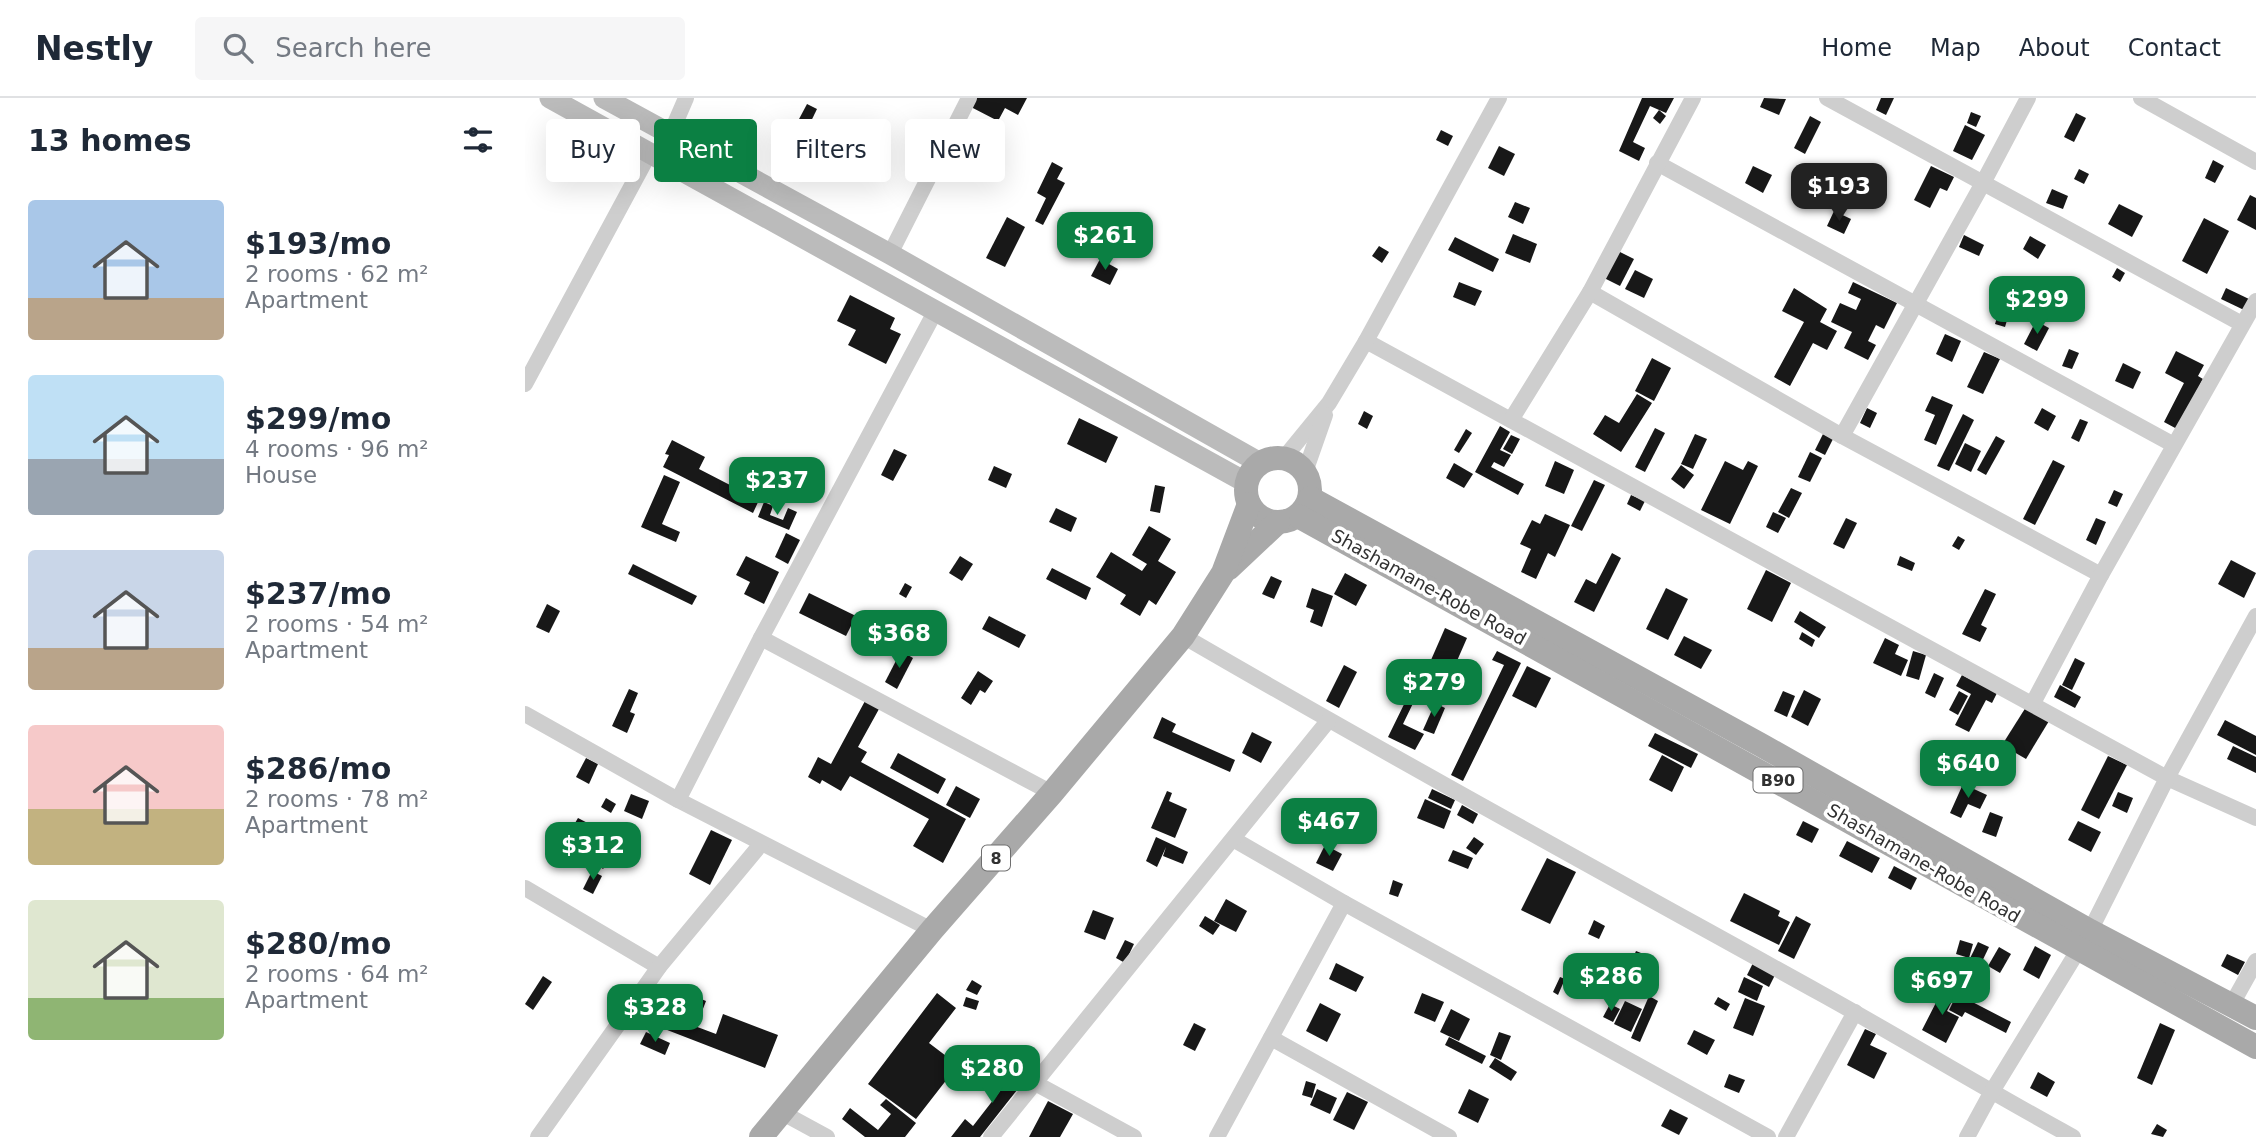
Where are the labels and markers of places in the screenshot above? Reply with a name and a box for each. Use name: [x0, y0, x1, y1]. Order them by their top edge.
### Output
pin: $193: [1798, 164, 1880, 223]
pin: $261: [1064, 212, 1146, 272]
pin: $299: [1996, 276, 2078, 336]
pin: $237: [736, 458, 818, 517]
pin: $368: [858, 610, 940, 670]
pin: $279: [1393, 660, 1475, 719]
pin: $640: [1927, 740, 2009, 800]
pin: $467: [1288, 798, 1370, 858]
pin: $312: [552, 822, 634, 882]
pin: $286: [1570, 954, 1652, 1013]
pin: $697: [1901, 958, 1983, 1017]
pin: $328: [614, 984, 696, 1044]
pin: $280: [951, 1046, 1033, 1105]

